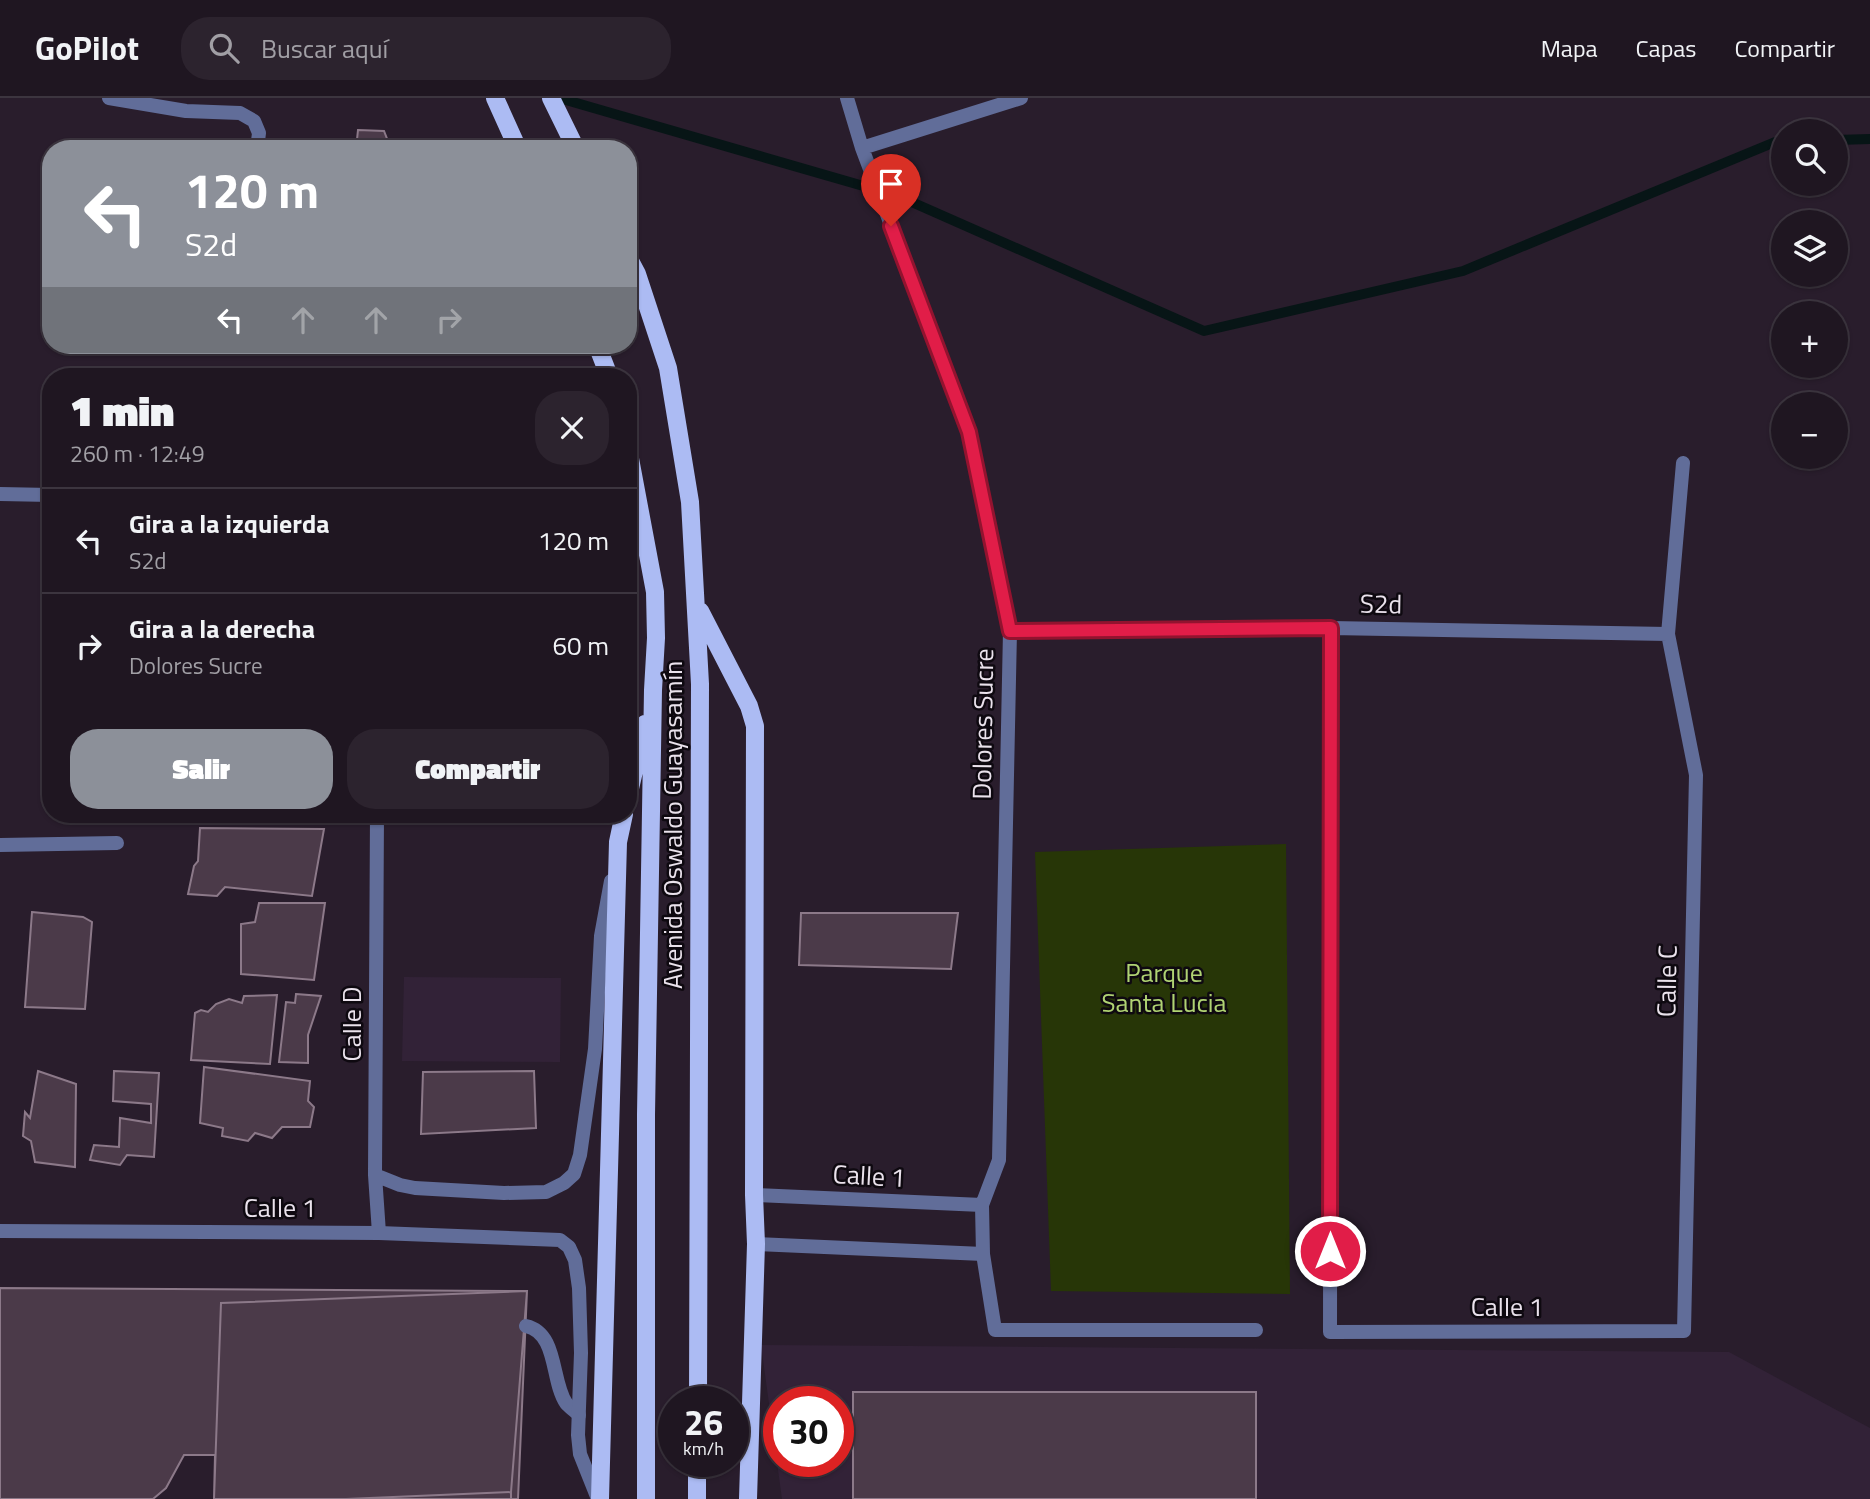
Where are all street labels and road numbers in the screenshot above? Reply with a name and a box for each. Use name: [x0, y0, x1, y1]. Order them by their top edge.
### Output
street label: S2d: [1359, 584, 1403, 623]
street label: Dolores Sucre: [962, 648, 1003, 800]
street label: Avenida Oswaldo Guayasamín: [653, 661, 692, 989]
street label: Calle C: [1646, 945, 1687, 1017]
street label: Calle D: [332, 987, 371, 1061]
street label: Calle 1: [832, 1154, 906, 1197]
street label: Calle 1: [244, 1188, 316, 1227]
street label: Calle 1: [1471, 1287, 1543, 1326]

